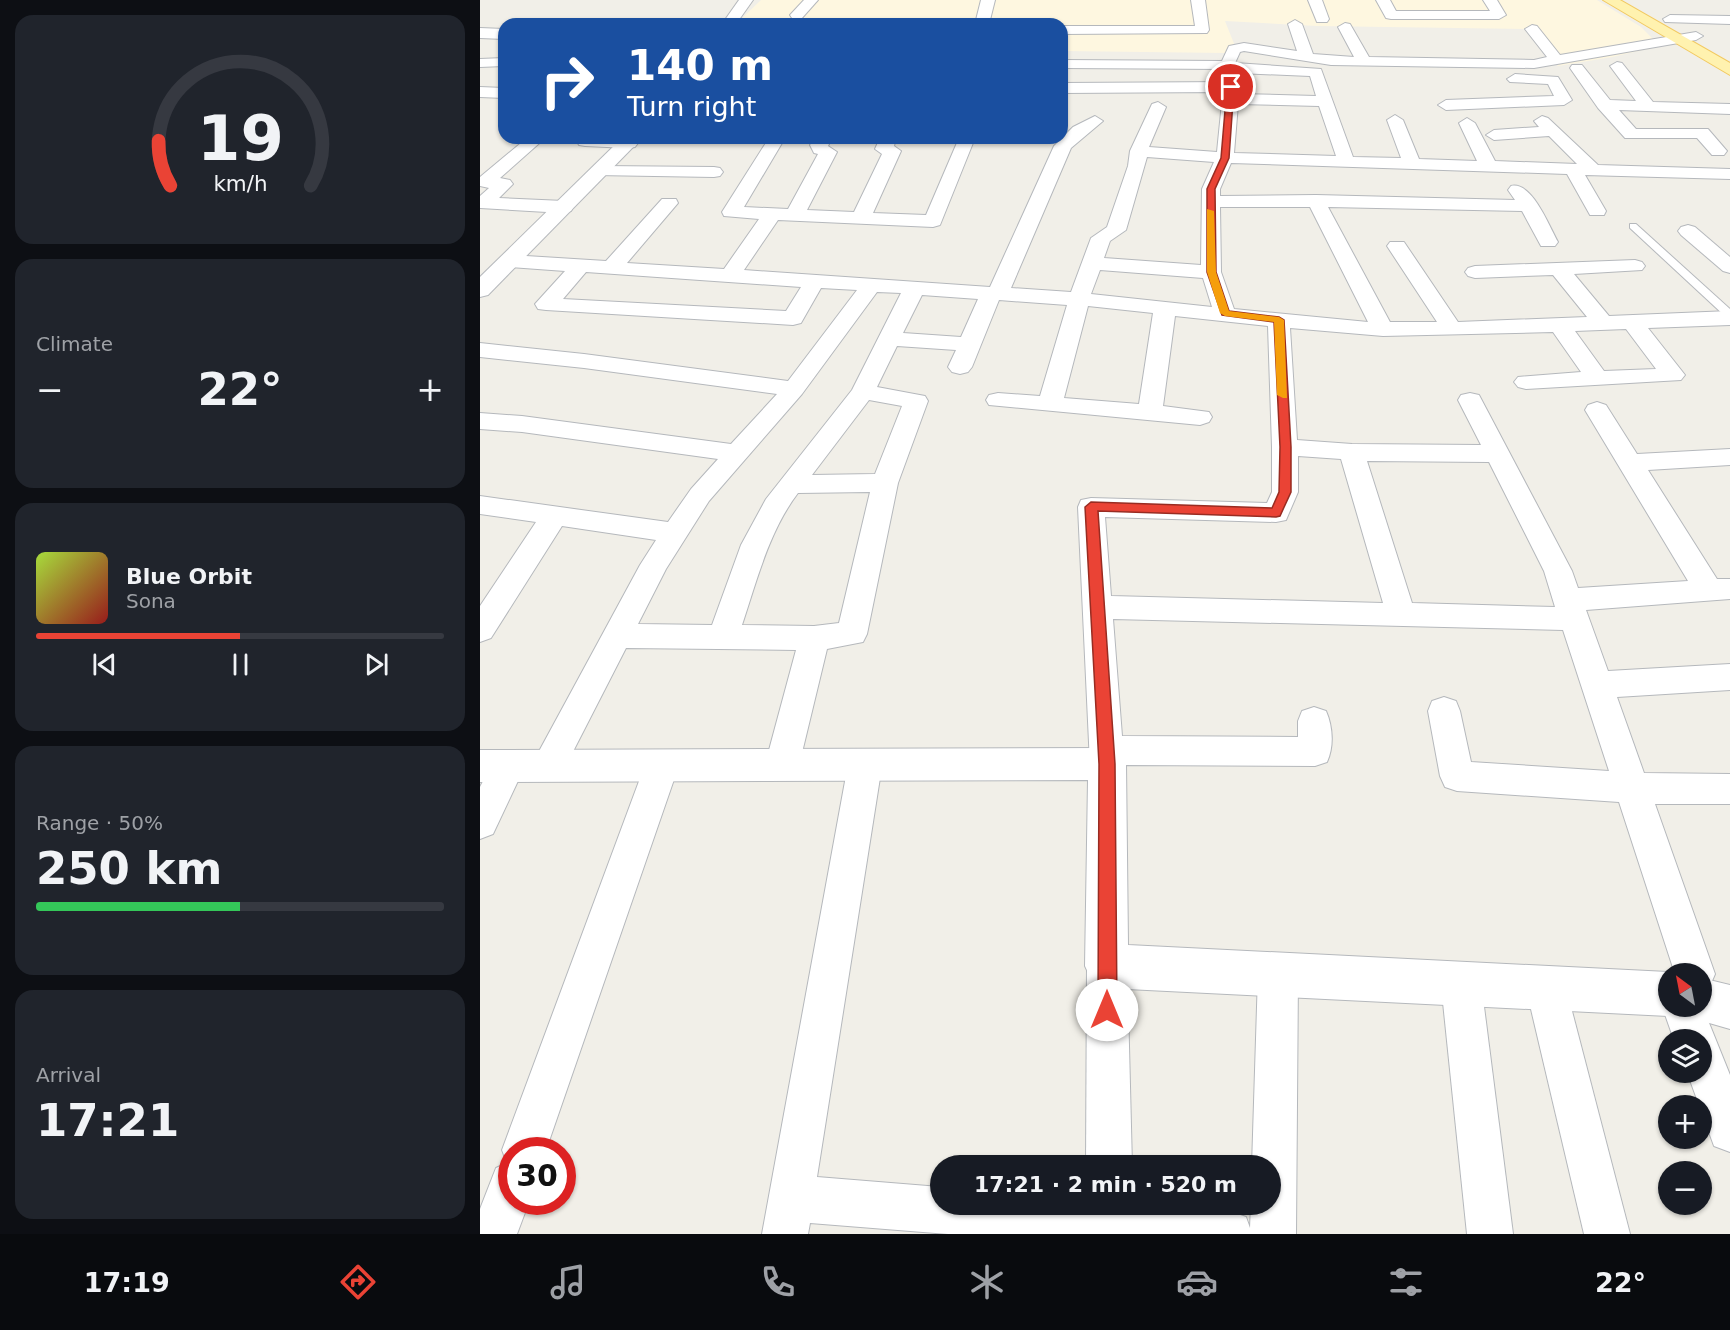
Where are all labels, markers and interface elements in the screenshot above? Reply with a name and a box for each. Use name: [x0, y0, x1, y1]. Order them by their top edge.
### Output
text: 140 m: [627, 41, 773, 90]
icon: right: [528, 42, 606, 120]
pin: [1205, 61, 1256, 112]
icon: arrive: [1214, 70, 1247, 103]
text: Turn right: [627, 91, 756, 122]
text: 19: [197, 103, 283, 176]
text: km/h: [213, 172, 267, 197]
text: Climate: [36, 332, 113, 356]
text: 22°: [197, 363, 283, 416]
text: −: [36, 370, 64, 409]
text: +: [416, 370, 444, 409]
text: Blue Orbit: [126, 564, 252, 589]
text: Sona: [126, 589, 176, 613]
icon: previous: [88, 648, 121, 681]
icon: pause: [224, 648, 257, 681]
icon: next: [360, 648, 393, 681]
text: Range · 50%: [36, 811, 163, 835]
text: 250 km: [36, 842, 222, 895]
north arrow: [1658, 963, 1712, 1017]
map controls: [1658, 963, 1712, 1215]
position arrow: [1075, 978, 1139, 1042]
button: layers: [1658, 1029, 1712, 1083]
text: Arrival: [36, 1063, 101, 1087]
text: 17:21: [36, 1094, 179, 1147]
button: +: [1658, 1095, 1712, 1149]
speed limit sign: 30: [498, 1137, 576, 1215]
button: −: [1658, 1161, 1712, 1215]
text: 17:21 · 2 min · 520 m: [974, 1172, 1237, 1197]
icon: directions: [337, 1261, 379, 1303]
icon: music: [547, 1261, 589, 1303]
icon: phone: [757, 1261, 799, 1303]
icon: climate: [966, 1261, 1008, 1303]
icon: car: [1176, 1261, 1218, 1303]
icon: filters: [1385, 1261, 1427, 1303]
text: 17:19: [84, 1267, 170, 1298]
text: 22°: [1595, 1267, 1646, 1298]

